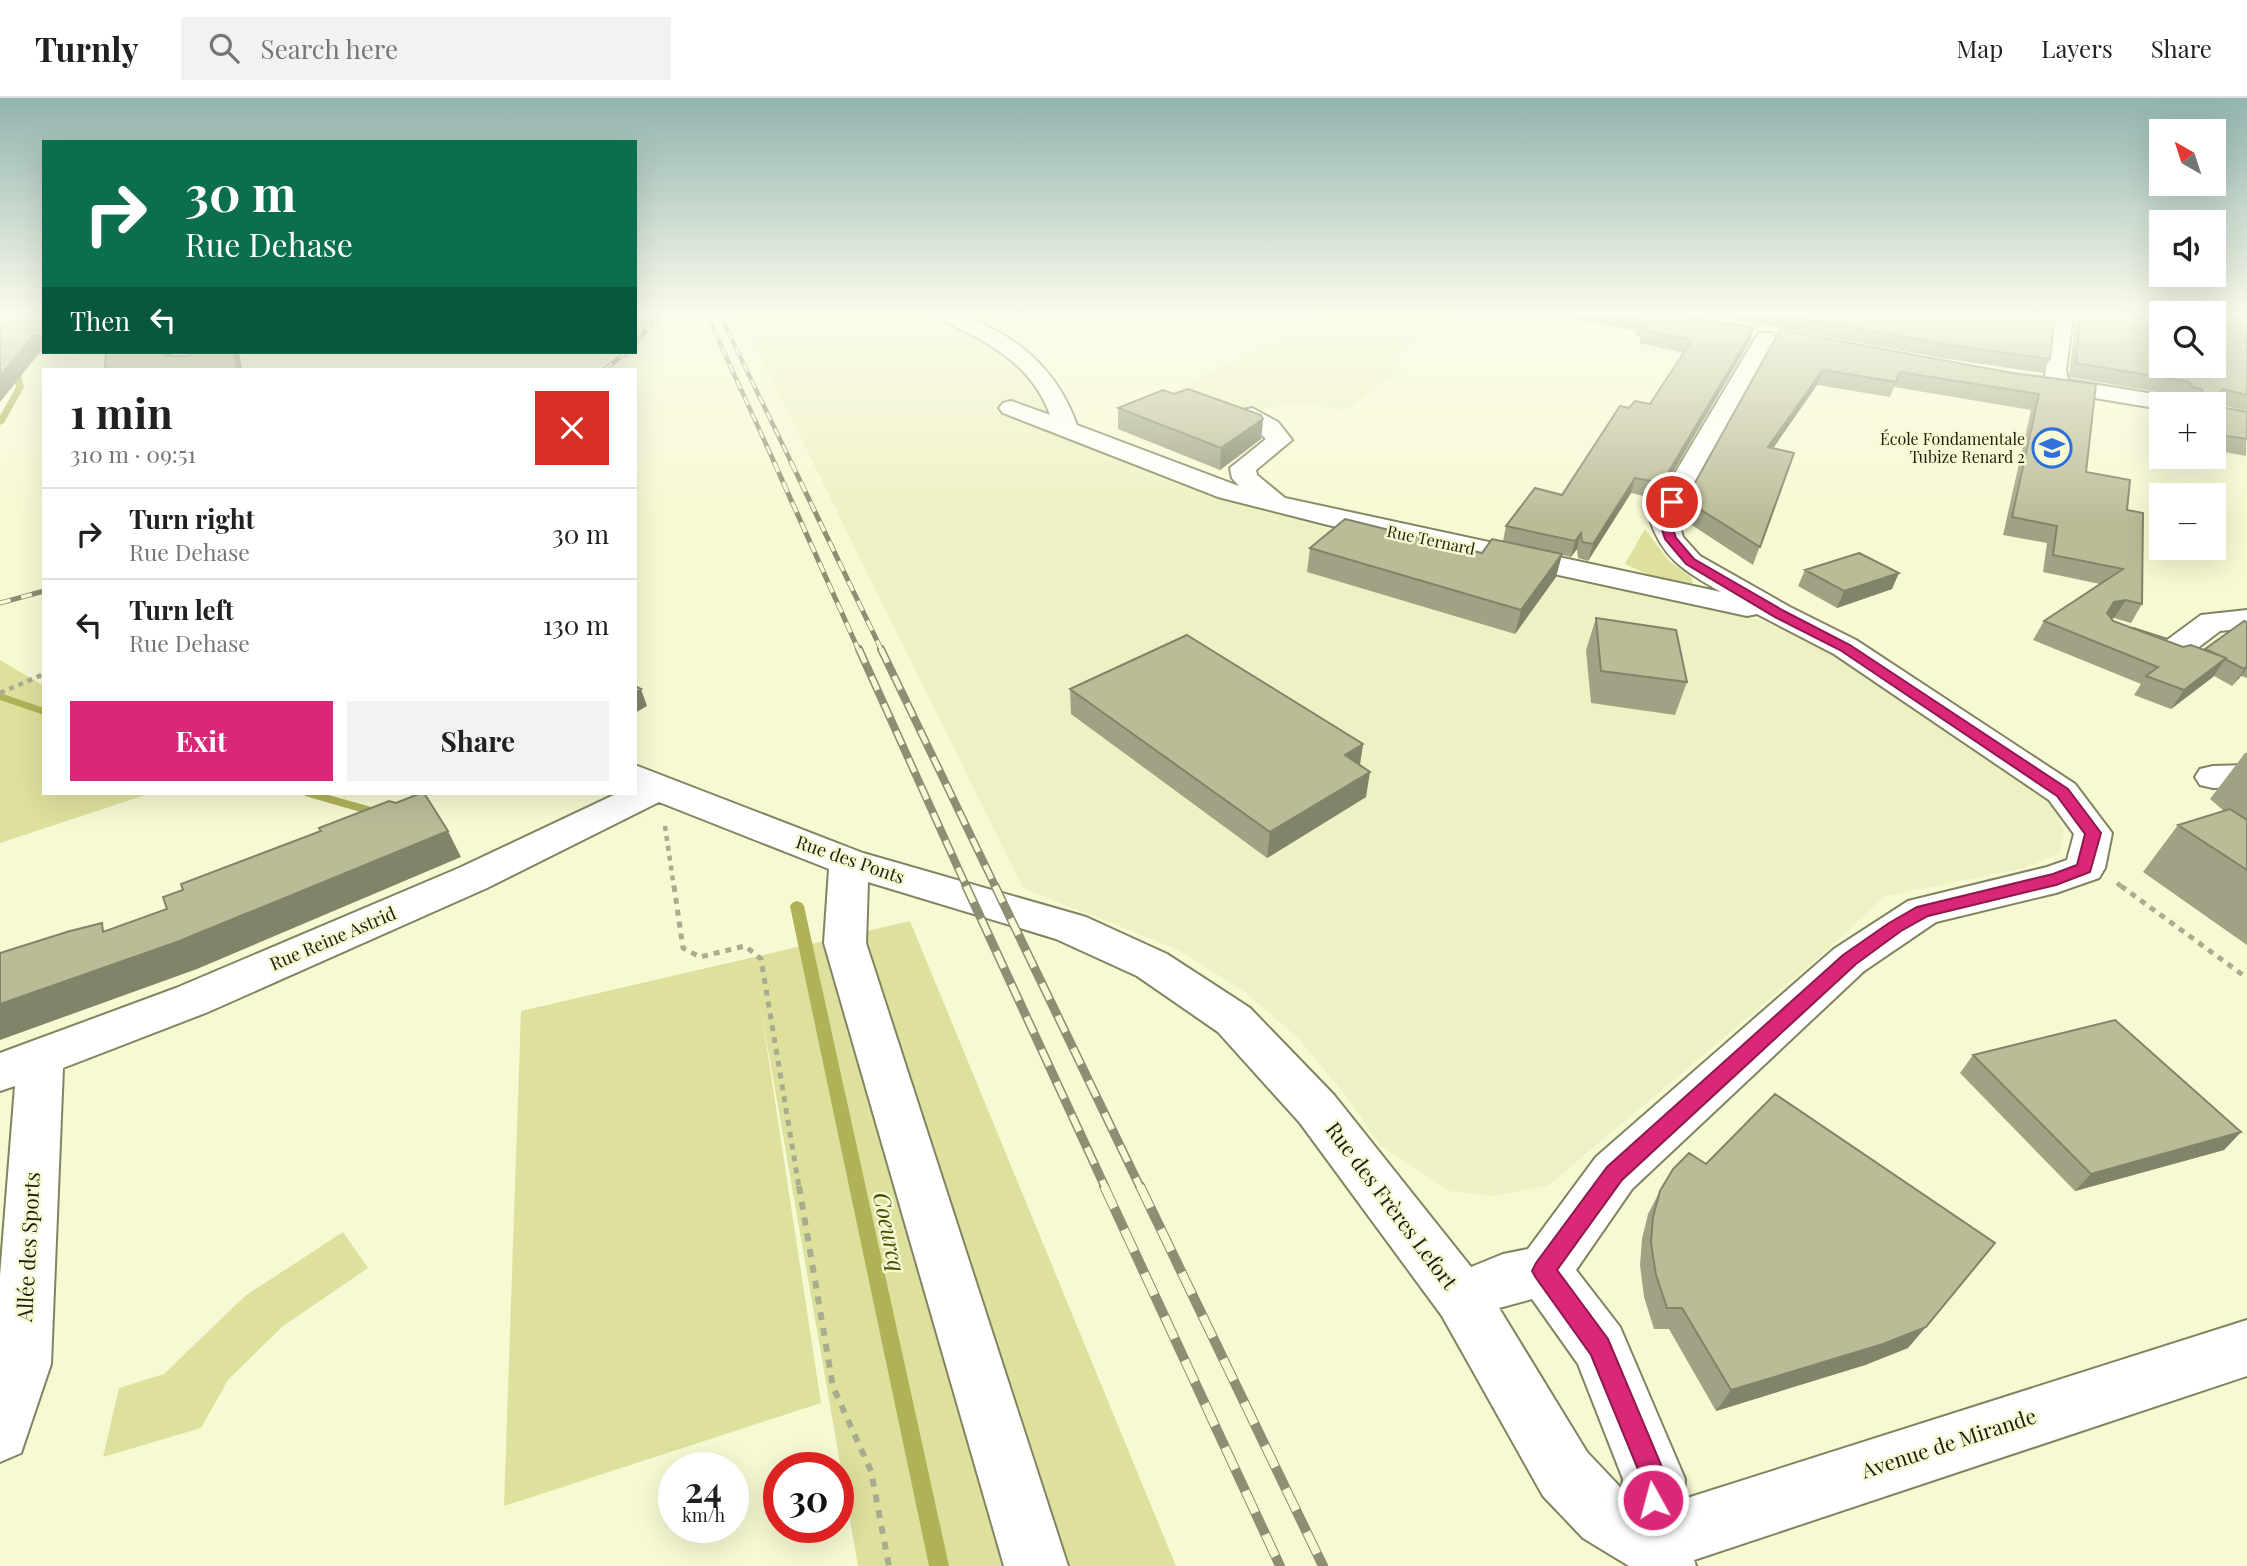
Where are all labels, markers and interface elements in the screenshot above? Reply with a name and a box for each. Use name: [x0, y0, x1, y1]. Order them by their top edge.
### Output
search box: [181, 17, 671, 80]
text: Turnly: [35, 26, 139, 70]
icon: search: [205, 29, 243, 67]
text: Search here: [261, 31, 398, 66]
text: Map: [1957, 32, 2003, 64]
text: Layers: [2041, 32, 2113, 64]
text: Share: [2151, 32, 2212, 64]
north arrow: [2149, 119, 2226, 196]
map controls: [2149, 119, 2226, 560]
text: 30 m: [185, 159, 296, 224]
icon: right: [70, 168, 161, 259]
button: sound: [2149, 210, 2226, 287]
text: Rue Dehase: [185, 222, 353, 265]
icon: left: [144, 301, 182, 339]
button: search: [2149, 301, 2226, 378]
text: Then: [70, 303, 130, 338]
text: 1 min: [70, 384, 173, 440]
button: close: [535, 391, 609, 465]
button: +: [2149, 392, 2226, 469]
school or university icon: École Fondamentale Tubize Renard 2: [2031, 427, 2073, 469]
place label: École Fondamentale Tubize Renard 2: [1880, 428, 2025, 467]
text: 310 m · 09:51: [70, 438, 196, 469]
pin: [1642, 472, 1702, 532]
icon: arrive: [1653, 483, 1691, 521]
button: −: [2149, 483, 2226, 560]
text: Turn right: [129, 501, 255, 536]
icon: right: [70, 515, 108, 553]
text: 30 m: [552, 516, 609, 551]
street label: Rue Ternard: [1385, 520, 1477, 559]
text: Rue Dehase: [129, 536, 250, 567]
text: Turn left: [129, 592, 234, 627]
icon: left: [70, 606, 108, 644]
text: 130 m: [543, 607, 609, 642]
text: Rue Dehase: [129, 627, 250, 658]
button: Exit: [70, 701, 333, 781]
button: Share: [347, 701, 609, 781]
street label: Rue des Ponts: [793, 829, 908, 889]
street label: Rue Reine Astrid: [266, 900, 400, 975]
street label: Rue des Frères Lefort: [1320, 1115, 1465, 1295]
street label: Allée des Sports: [9, 1171, 45, 1324]
water label: Coeurcq: [867, 1189, 914, 1275]
street label: Avenue de Mirande: [1856, 1401, 2039, 1484]
speed limit sign: 30: [763, 1452, 854, 1543]
position arrow: [1616, 1463, 1690, 1537]
text: 24: [685, 1465, 722, 1512]
text: km/h: [682, 1503, 725, 1527]

